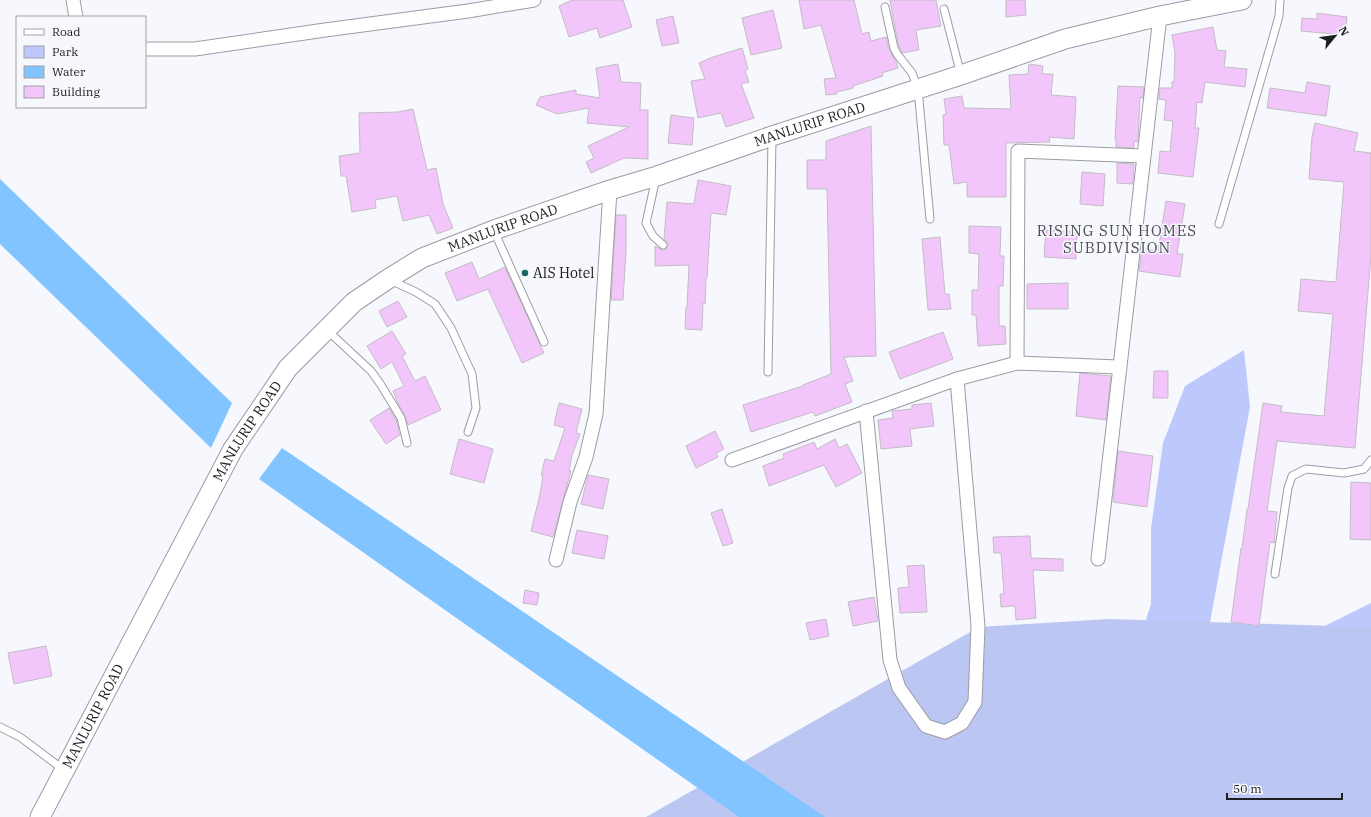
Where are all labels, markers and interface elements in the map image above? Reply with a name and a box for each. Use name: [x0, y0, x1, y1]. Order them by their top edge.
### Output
legend: [16, 16, 146, 108]
north arrow: [1315, 16, 1355, 56]
text: Road: [52, 24, 81, 39]
text: N: [1336, 24, 1352, 39]
text: Park: [52, 44, 78, 59]
text: Water: [52, 64, 86, 79]
text: Building: [52, 84, 100, 99]
street label: MANLURIP ROAD: [752, 98, 867, 151]
street label: MANLURIP ROAD: [445, 200, 560, 256]
district label: RISING SUN HOMES SUBDIVISION: [1037, 221, 1197, 257]
place label: AIS Hotel: [533, 264, 595, 282]
marker: AIS Hotel: [520, 268, 530, 278]
street label: MANLURIP ROAD: [209, 377, 286, 484]
street label: MANLURIP ROAD: [58, 661, 128, 771]
scale bar: [1227, 775, 1342, 801]
text: 50 m: [1233, 781, 1262, 796]

